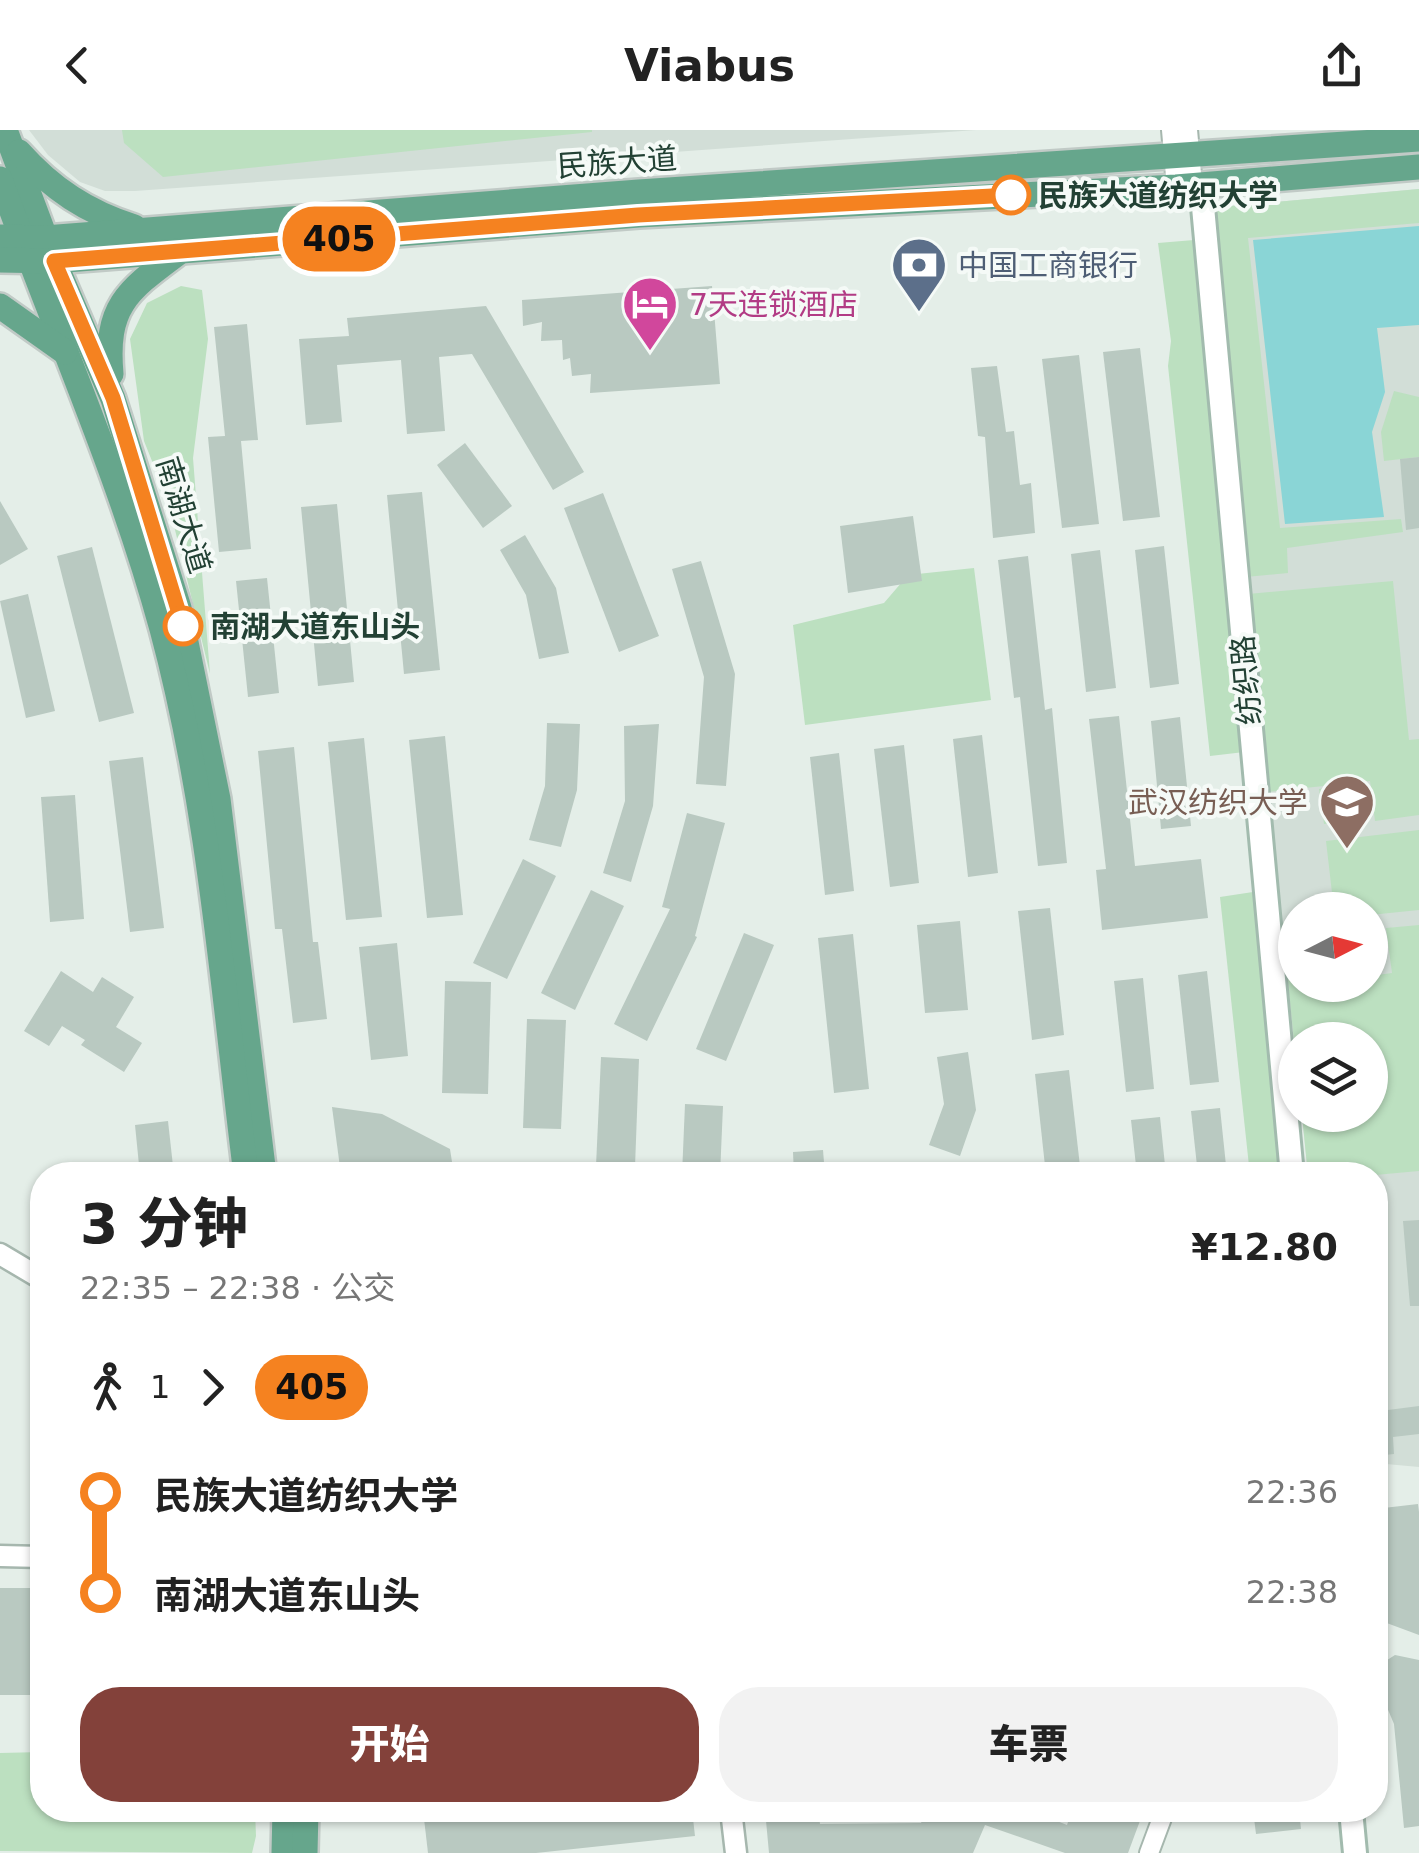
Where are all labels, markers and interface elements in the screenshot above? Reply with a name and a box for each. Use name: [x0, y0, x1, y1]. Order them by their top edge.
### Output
icon: back: [50, 38, 105, 93]
icon: share: [1314, 38, 1369, 93]
text: Viabus: [624, 39, 795, 92]
street label: 民族大道: [556, 140, 678, 184]
marker: 民族大道纺织大学: [992, 176, 1030, 214]
place label: 民族大道纺织大学: [1038, 178, 1278, 213]
line badge: 405: [282, 206, 396, 272]
text: 405: [302, 219, 376, 259]
bank icon: 中国工商银行: [889, 235, 949, 314]
place label: 中国工商银行: [958, 248, 1138, 283]
hotel icon: 7天连锁酒店: [620, 274, 680, 353]
place label: 7天连锁酒店: [689, 287, 858, 322]
street label: 南湖大道: [150, 453, 218, 577]
marker: 南湖大道东山头: [164, 607, 202, 645]
place label: 南湖大道东山头: [210, 609, 420, 644]
street label: 纺织路: [1225, 634, 1267, 726]
school or university icon: 武汉纺织大学: [1317, 772, 1377, 851]
place label: 武汉纺织大学: [1128, 785, 1308, 820]
north arrow: [1278, 892, 1388, 1002]
map controls: [1278, 892, 1388, 1132]
button: layers: [1278, 1022, 1388, 1132]
text: 3 分钟: [80, 1192, 247, 1256]
text: ¥12.80: [1191, 1225, 1338, 1269]
text: 22:35 – 22:38 · 公交: [80, 1269, 395, 1307]
icon: walk: [80, 1360, 135, 1415]
icon: forward: [185, 1360, 240, 1415]
text: 405: [275, 1367, 348, 1407]
text: 1: [150, 1368, 170, 1406]
text: 22:36: [1246, 1473, 1338, 1511]
text: 民族大道纺织大学: [154, 1474, 458, 1518]
text: 22:38: [1246, 1573, 1338, 1611]
text: 南湖大道东山头: [154, 1574, 420, 1618]
button: 开始: [80, 1687, 699, 1802]
button: 车票: [719, 1687, 1338, 1802]

